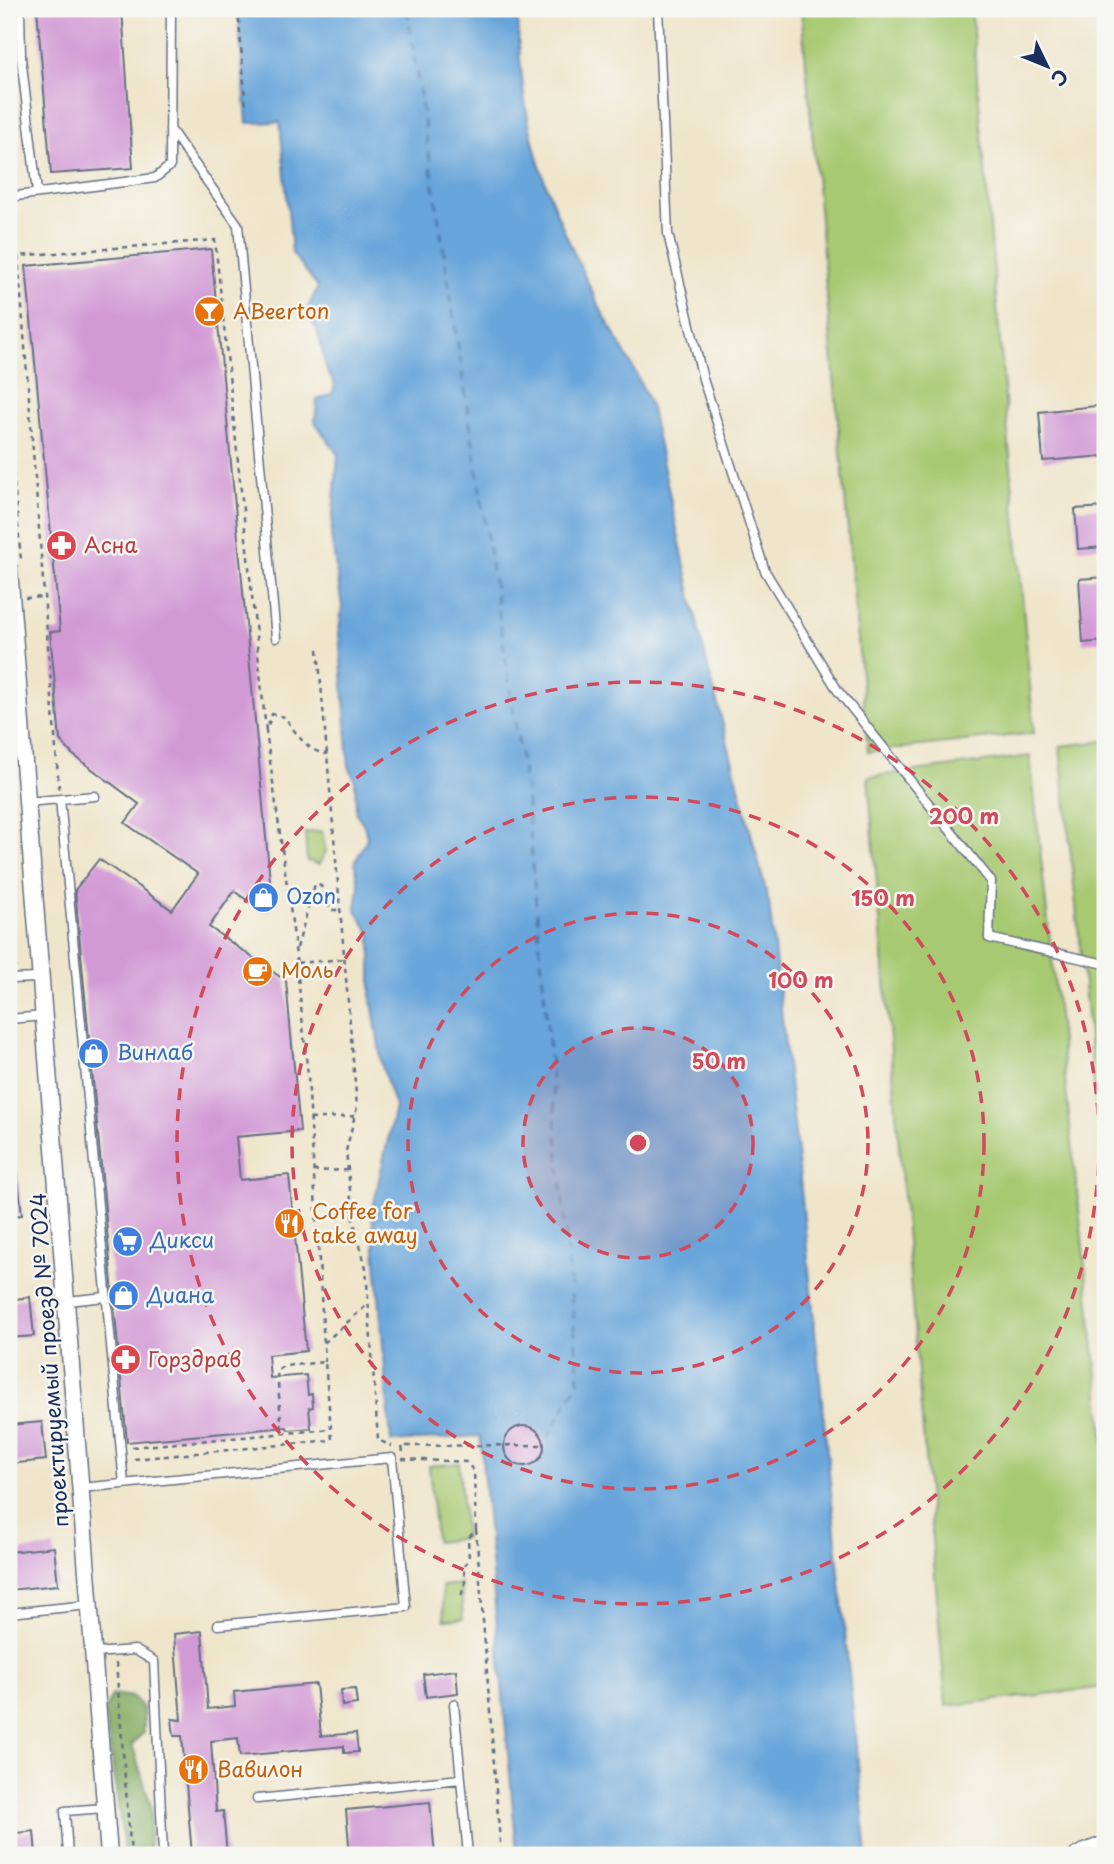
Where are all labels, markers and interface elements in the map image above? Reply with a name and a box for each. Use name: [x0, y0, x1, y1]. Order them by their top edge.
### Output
north arrow: [1012, 32, 1082, 102]
text: С: [1045, 63, 1075, 93]
place label: ABeerton: [233, 294, 329, 326]
bar icon: ABeerton: [193, 295, 227, 329]
place label: Асна: [84, 528, 138, 560]
pharmacy icon: Асна: [44, 529, 78, 563]
text: 200 m: [929, 799, 999, 831]
place label: Ozon: [286, 879, 336, 911]
shop icon: Ozon: [246, 880, 280, 914]
text: 150 m: [851, 881, 915, 913]
place label: Моль: [281, 953, 333, 985]
cafe icon: Моль: [241, 954, 275, 988]
text: 100 m: [768, 963, 834, 995]
place label: Винлаб: [117, 1035, 193, 1067]
shop icon: Винлаб: [77, 1036, 111, 1070]
text: 50 m: [692, 1044, 746, 1076]
centre of rings: [626, 1131, 650, 1155]
street label: проектируемый проезд № 7024: [20, 1192, 76, 1529]
place label: Coffee for take away: [312, 1194, 418, 1250]
restaurant icon: Coffee for take away: [272, 1207, 306, 1241]
place label: Дикси: [149, 1223, 214, 1255]
supermarket icon: Дикси: [110, 1224, 144, 1258]
place label: Диана: [146, 1278, 215, 1310]
shop icon: Диана: [107, 1279, 141, 1313]
place label: Горздрав: [148, 1342, 241, 1374]
pharmacy icon: Горздрав: [108, 1343, 142, 1377]
place label: Вавилон: [217, 1752, 303, 1784]
restaurant icon: Вавилон: [177, 1753, 211, 1787]

